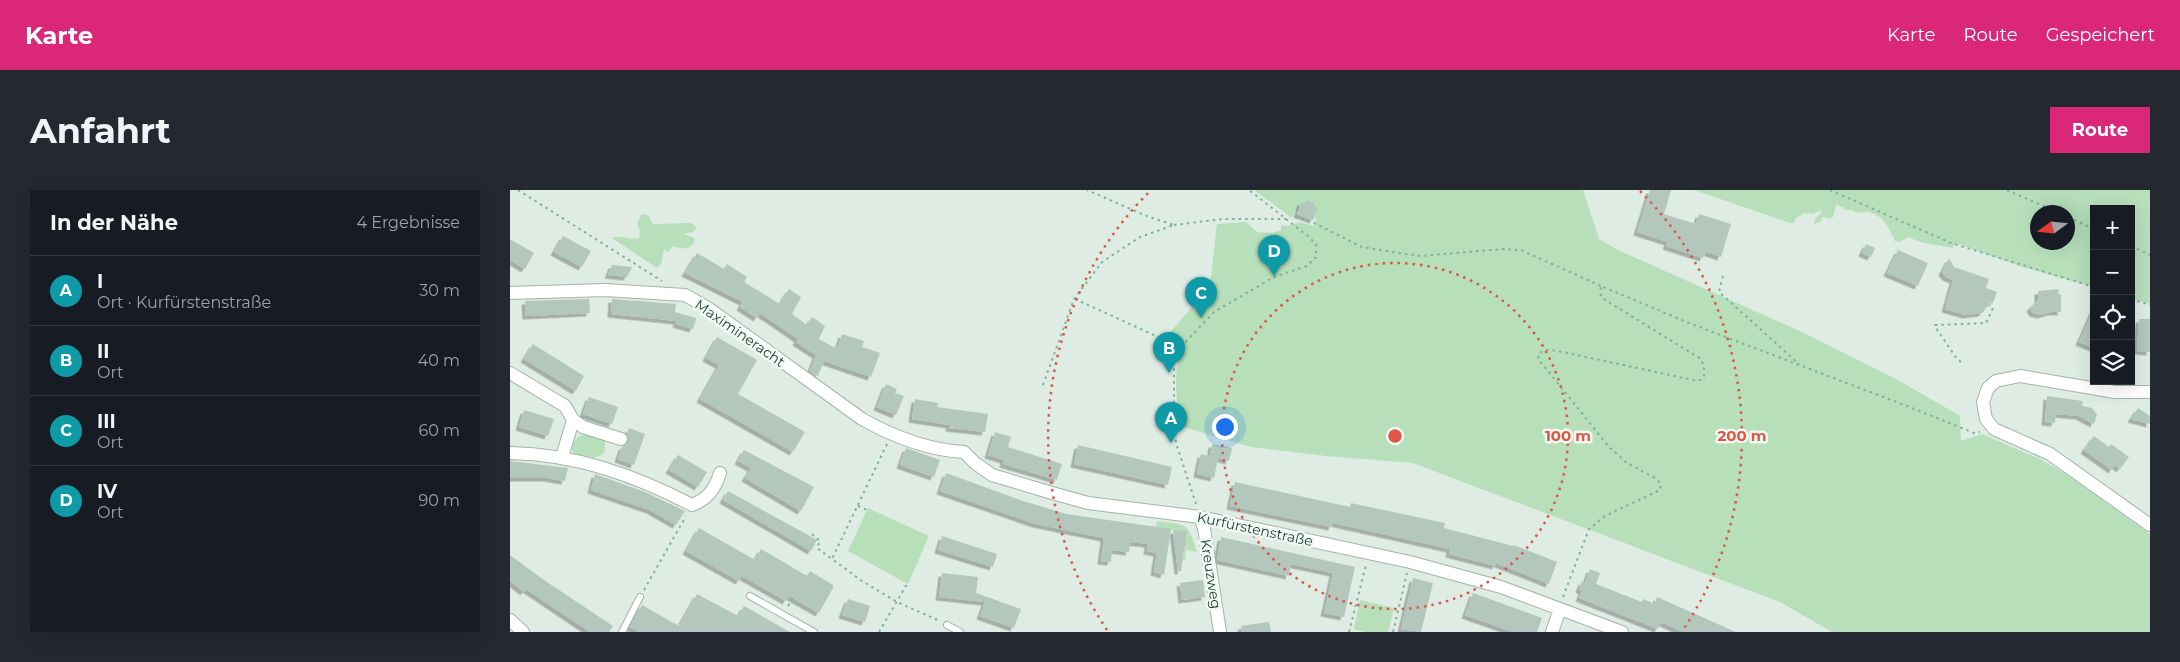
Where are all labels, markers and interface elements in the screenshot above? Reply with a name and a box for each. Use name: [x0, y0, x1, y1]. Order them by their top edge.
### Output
text: Karte: [25, 21, 93, 50]
text: Karte: [1887, 24, 1935, 46]
text: Route: [1963, 24, 2018, 46]
text: Gespeichert: [2046, 24, 2155, 46]
button: Route: [2050, 107, 2150, 153]
text: Anfahrt: [30, 109, 171, 152]
north arrow: [2030, 205, 2075, 250]
map controls: [2090, 205, 2135, 385]
button: +: [2090, 205, 2135, 250]
text: In der Nähe: [50, 210, 178, 235]
text: 4 Ergebnisse: [356, 213, 460, 232]
pin: D: [1258, 235, 1290, 276]
button: −: [2090, 250, 2135, 295]
text: I: [97, 270, 103, 293]
pin: C: [1185, 277, 1217, 318]
text: A: [60, 281, 72, 300]
text: 30 m: [419, 281, 460, 300]
text: Ort · Kurfürstenstraße: [97, 293, 271, 312]
street label: Maximineracht: [692, 295, 789, 371]
button: locate: [2090, 295, 2135, 340]
pin: B: [1153, 332, 1185, 373]
text: II: [97, 340, 109, 363]
button: layers: [2090, 340, 2135, 385]
text: B: [60, 351, 72, 370]
text: 40 m: [418, 351, 460, 370]
text: Ort: [97, 363, 124, 382]
pin: A: [1155, 402, 1187, 443]
text: III: [97, 410, 116, 433]
your location: [1212, 414, 1238, 440]
text: C: [60, 421, 72, 440]
text: 60 m: [418, 421, 460, 440]
text: 100 m: [1545, 426, 1591, 445]
text: 200 m: [1717, 426, 1767, 445]
centre of rings: [1386, 427, 1404, 445]
text: Ort: [97, 433, 124, 452]
text: IV: [97, 480, 117, 503]
text: D: [59, 491, 73, 510]
text: 90 m: [418, 491, 460, 510]
text: Ort: [97, 503, 124, 522]
street label: Kurfürstenstraße: [1195, 508, 1315, 550]
street label: Kreuzweg: [1197, 538, 1225, 610]

